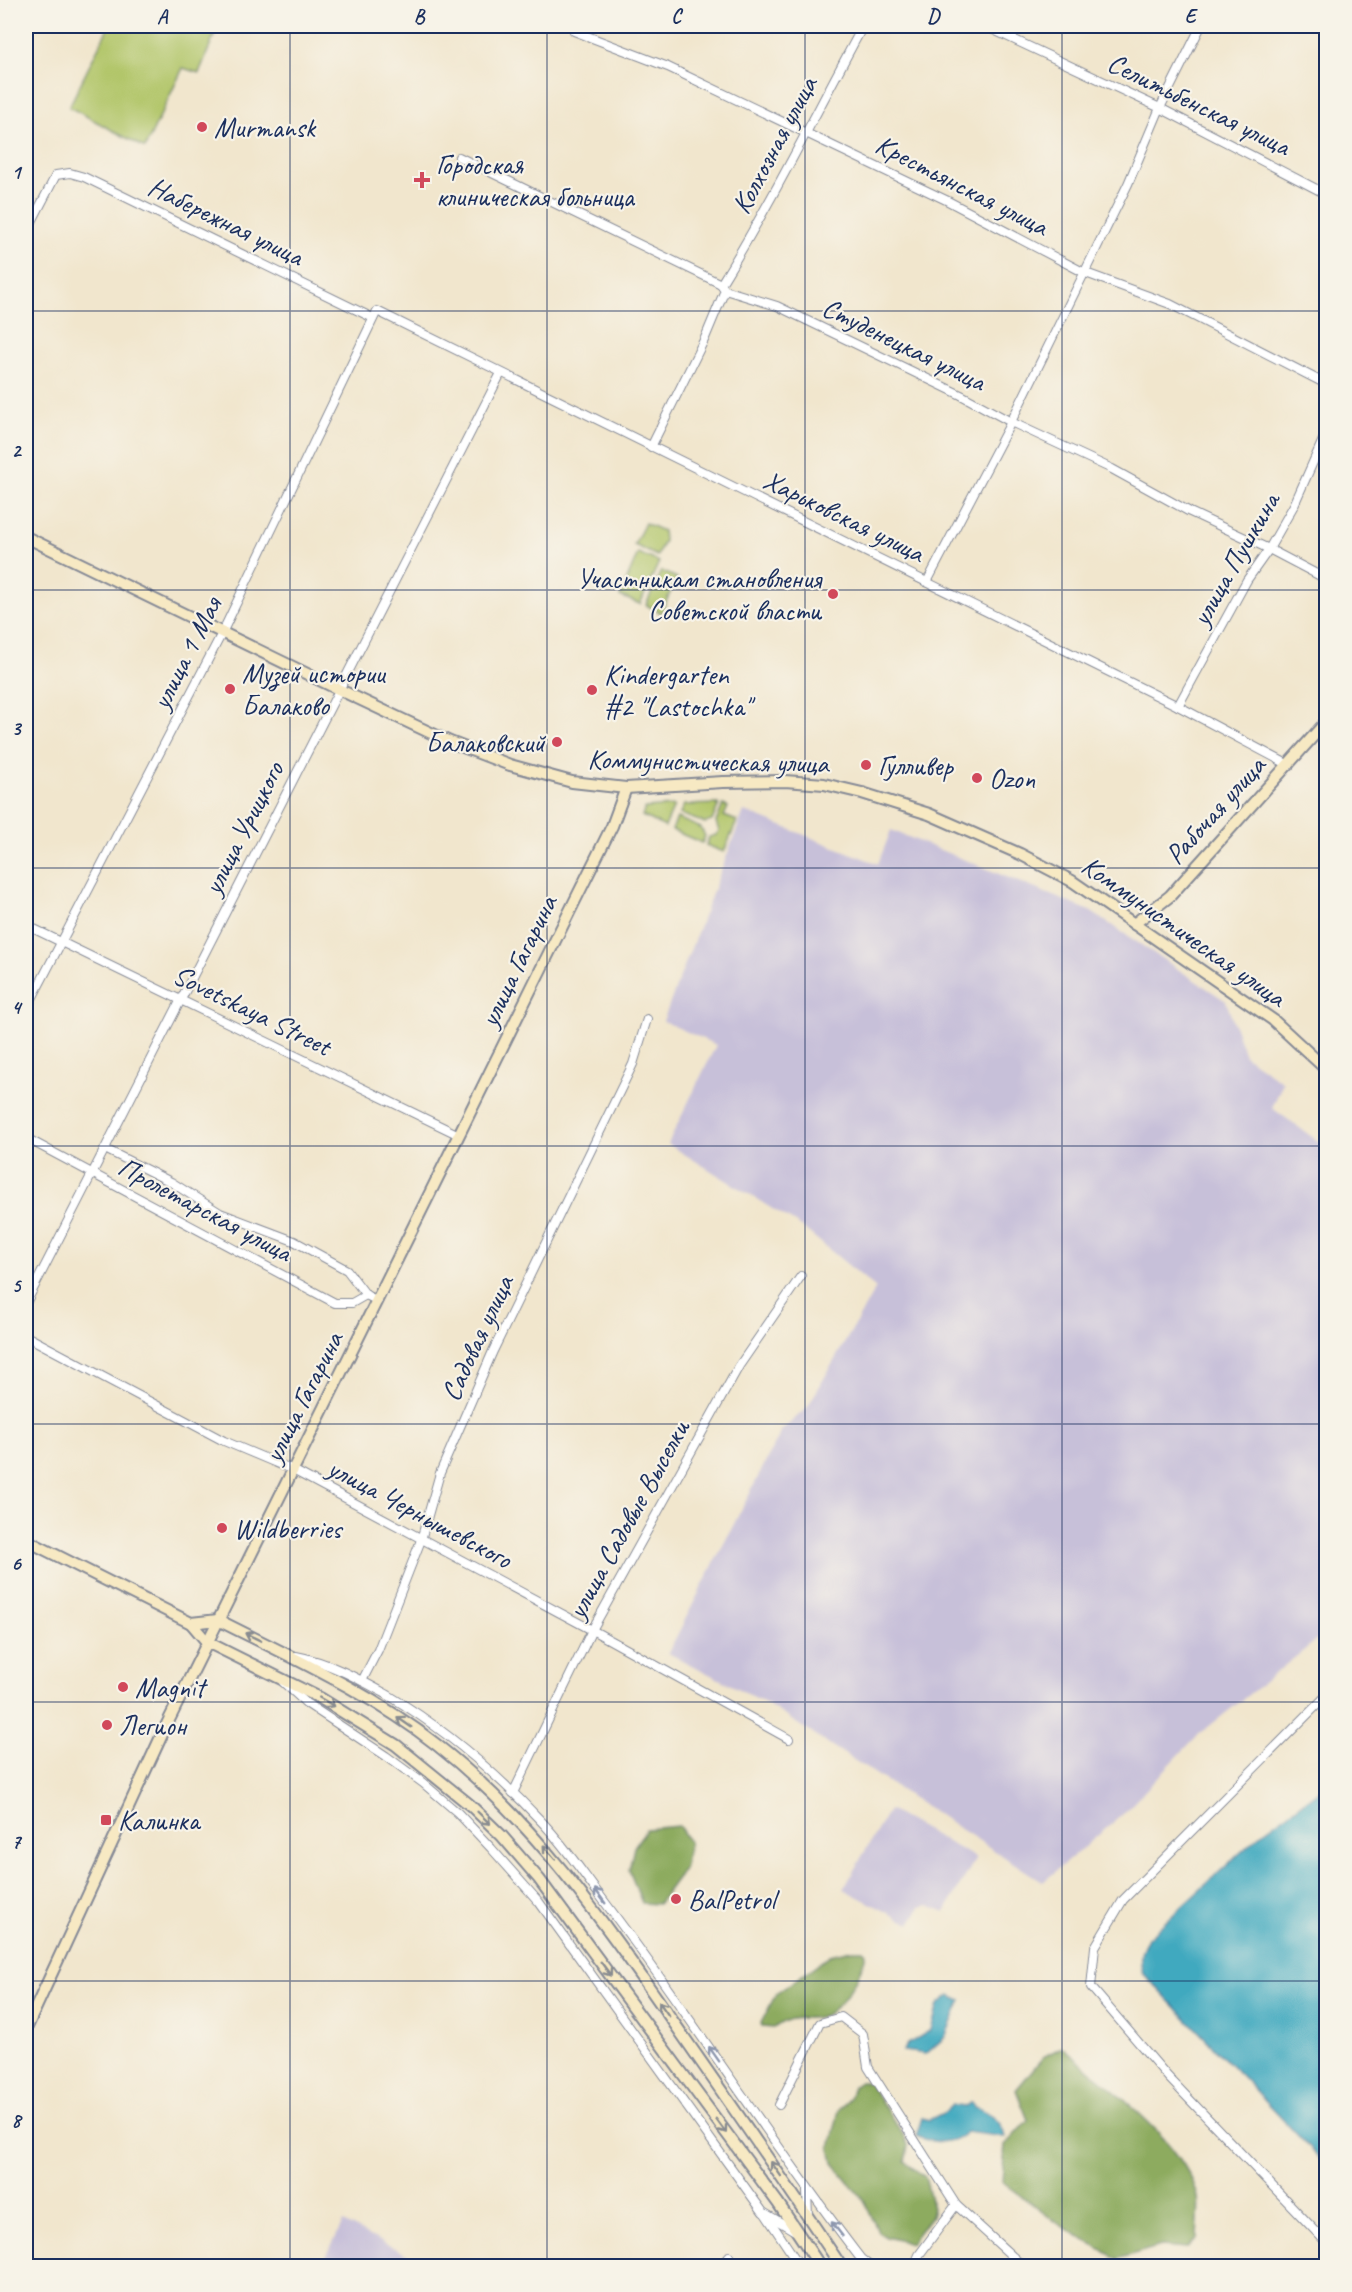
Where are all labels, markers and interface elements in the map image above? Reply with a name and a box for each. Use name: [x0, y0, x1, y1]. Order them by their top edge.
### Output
text: A: [157, 4, 169, 29]
text: B: [414, 4, 426, 29]
text: C: [671, 4, 683, 29]
text: D: [927, 4, 941, 29]
text: E: [1185, 4, 1199, 29]
street label: Селитьбенская улица: [1102, 45, 1297, 164]
street label: Колхозная улица: [723, 69, 826, 220]
place label: Murmansk: [214, 110, 317, 145]
marker: Murmansk: [195, 120, 209, 134]
street label: Крестьянская улица: [870, 127, 1056, 244]
place label: Городская клиническая больница: [436, 147, 636, 214]
text: 1: [12, 160, 23, 185]
street label: Набережная улица: [143, 168, 311, 274]
marker: Городская клиническая больница: [413, 171, 431, 189]
street label: Студенецкая улица: [817, 289, 993, 399]
text: 2: [12, 438, 23, 463]
street label: Харьковская улица: [758, 462, 932, 571]
street label: улица Пушкина: [1182, 484, 1288, 633]
place label: Участникам становления Советской власти: [577, 561, 823, 628]
marker: Участникам становления Советской власти: [826, 587, 840, 601]
street label: улица 1 Мая: [142, 589, 230, 717]
place label: Музей истории Балаково: [242, 656, 386, 723]
place label: Kindergarten #2 "Lastochka": [604, 657, 756, 724]
marker: Музей истории Балаково: [223, 682, 237, 696]
marker: Kindergarten #2 "Lastochka": [585, 683, 599, 697]
text: 3: [12, 716, 23, 741]
place label: Балаковский: [426, 725, 546, 760]
marker: Балаковский: [550, 735, 564, 749]
street label: Коммунистическая улица: [587, 741, 831, 781]
street label: Рабочая улица: [1157, 747, 1274, 871]
place label: Гулливер: [878, 748, 954, 783]
street label: улица Урицкого: [194, 754, 292, 902]
marker: Гулливер: [859, 758, 873, 772]
place label: Ozon: [989, 761, 1035, 796]
marker: Ozon: [970, 771, 984, 785]
street label: Коммунистическая улица: [1075, 848, 1294, 1015]
street label: улица Гагарина: [470, 888, 566, 1034]
street label: Sovetskaya Street: [167, 957, 339, 1064]
text: 4: [12, 995, 24, 1020]
street label: Пролетарская улица: [112, 1149, 299, 1270]
street label: Садовая улица: [433, 1268, 522, 1406]
text: 5: [12, 1273, 23, 1298]
street label: улица Гагарина: [254, 1324, 352, 1470]
street label: улица Садовые Выселки: [558, 1412, 698, 1626]
street label: улица Чернышевского: [320, 1449, 520, 1577]
place label: Wildberries: [234, 1511, 344, 1546]
marker: Wildberries: [215, 1521, 229, 1535]
text: 6: [11, 1551, 22, 1576]
one-way arrow: [244, 1631, 262, 1643]
place label: Magnit: [135, 1670, 208, 1705]
marker: Magnit: [116, 1680, 130, 1694]
one-way arrow: [318, 1696, 335, 1708]
place label: Легион: [119, 1708, 188, 1743]
one-way arrow: [397, 1716, 413, 1728]
marker: Легион: [100, 1718, 114, 1732]
place label: Калинка: [118, 1803, 202, 1838]
one-way arrow: [476, 1811, 491, 1825]
marker: Калинка: [99, 1813, 113, 1827]
text: 7: [12, 1829, 23, 1854]
one-way arrow: [542, 1844, 555, 1860]
place label: BalPetrol: [688, 1882, 781, 1917]
one-way arrow: [594, 1888, 607, 1904]
marker: BalPetrol: [669, 1892, 683, 1906]
one-way arrow: [600, 1961, 612, 1977]
one-way arrow: [658, 2002, 670, 2018]
one-way arrow: [708, 2047, 720, 2063]
text: 8: [12, 2108, 24, 2133]
one-way arrow: [715, 2118, 728, 2134]
one-way arrow: [770, 2161, 782, 2178]
one-way arrow: [831, 2221, 844, 2237]

